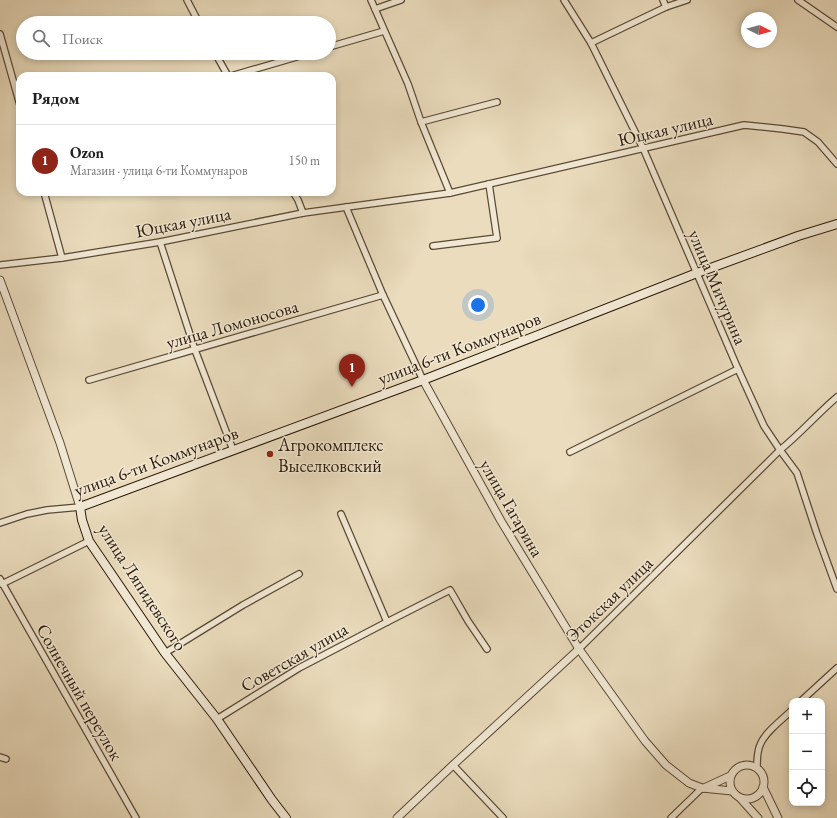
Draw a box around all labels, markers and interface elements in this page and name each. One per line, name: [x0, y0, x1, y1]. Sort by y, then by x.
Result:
north arrow: [741, 12, 777, 48]
search box: [16, 16, 336, 60]
icon: search: [30, 27, 52, 49]
text: Поиск: [62, 29, 103, 48]
text: Рядом: [32, 87, 80, 109]
street label: Юцкая улица: [615, 107, 716, 151]
text: Ozon: [70, 143, 104, 162]
text: 1: [42, 152, 48, 169]
text: 150 m: [289, 152, 320, 169]
text: Магазин · улица 6-ти Коммунаров: [70, 162, 248, 179]
street label: Юцкая улица: [133, 201, 234, 243]
street label: улица Мичурина: [683, 226, 753, 349]
street label: улица Ломоносова: [163, 294, 301, 354]
your location: [468, 295, 488, 315]
street label: улица 6-ти Коммунаров: [374, 306, 544, 390]
pin: 1: [339, 354, 365, 387]
street label: улица 6-ти Коммунаров: [71, 421, 241, 501]
place label: Агрокомплекс Выселковский: [277, 433, 384, 477]
marker: Агрокомплекс Выселковский: [265, 449, 275, 459]
street label: улица Гагарина: [475, 455, 550, 562]
street label: улица Ляпидевского: [93, 519, 193, 655]
street label: Этокская улица: [561, 551, 658, 646]
street label: Советская улица: [236, 617, 352, 697]
street label: Солнечный переулок: [32, 620, 129, 765]
map controls: [789, 698, 825, 806]
button: +: [789, 698, 825, 734]
button: −: [789, 734, 825, 770]
button: locate: [789, 770, 825, 806]

